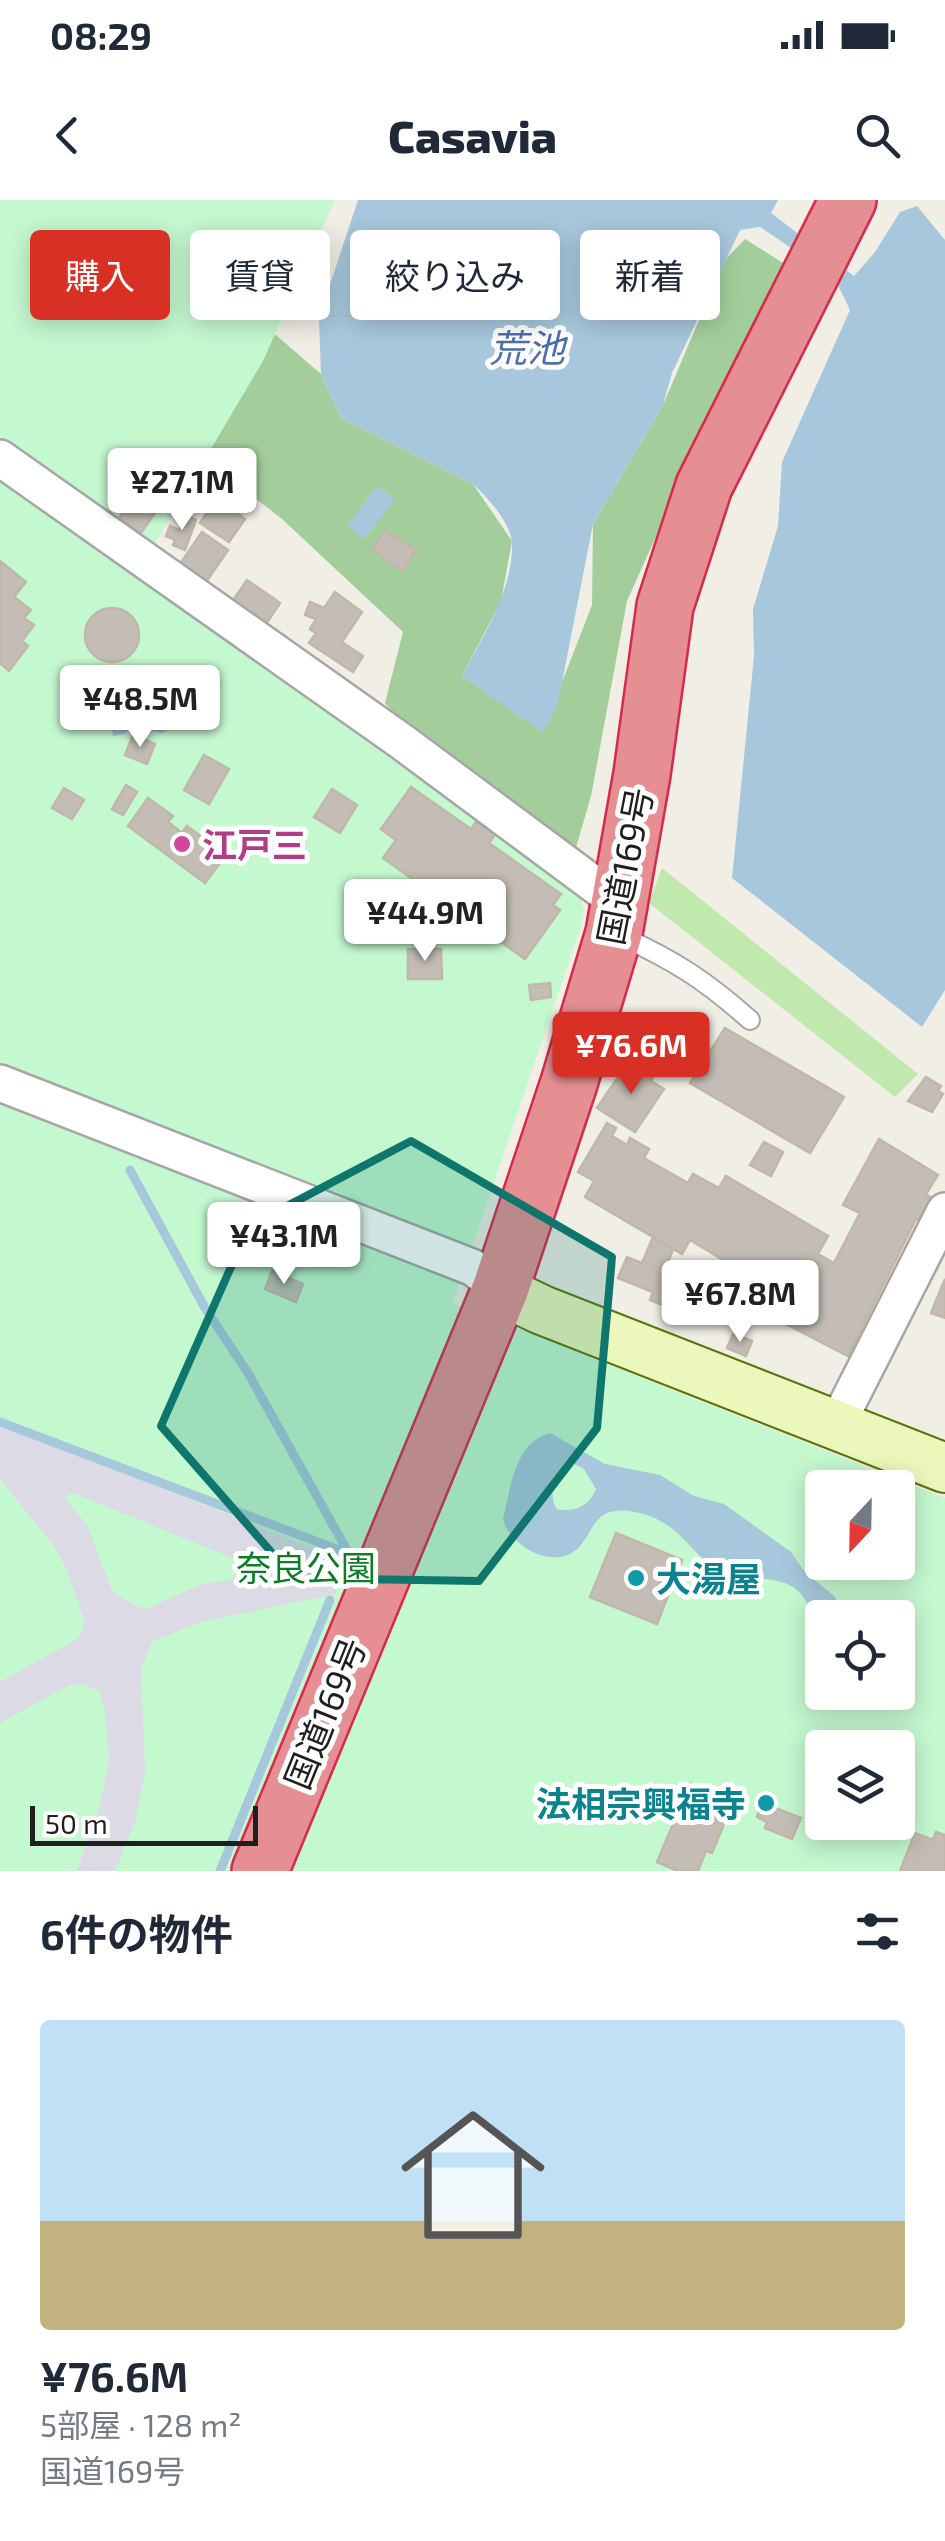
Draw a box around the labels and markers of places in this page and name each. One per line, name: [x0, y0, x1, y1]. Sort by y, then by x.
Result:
pin: ¥27.1M: [101, 448, 263, 533]
pin: ¥48.5M: [59, 665, 221, 750]
place label: 江戸三: [202, 823, 307, 865]
marker: 江戸三: [171, 833, 193, 855]
pin: ¥44.9M: [344, 879, 506, 964]
pin: ¥76.6M: [550, 1012, 712, 1097]
pin: ¥43.1M: [203, 1202, 365, 1287]
pin: ¥67.8M: [659, 1260, 821, 1345]
place label: 大湯屋: [656, 1557, 761, 1599]
marker: 大湯屋: [625, 1567, 647, 1589]
place label: 法相宗興福寺: [536, 1782, 746, 1824]
marker: 法相宗興福寺: [755, 1792, 777, 1814]

